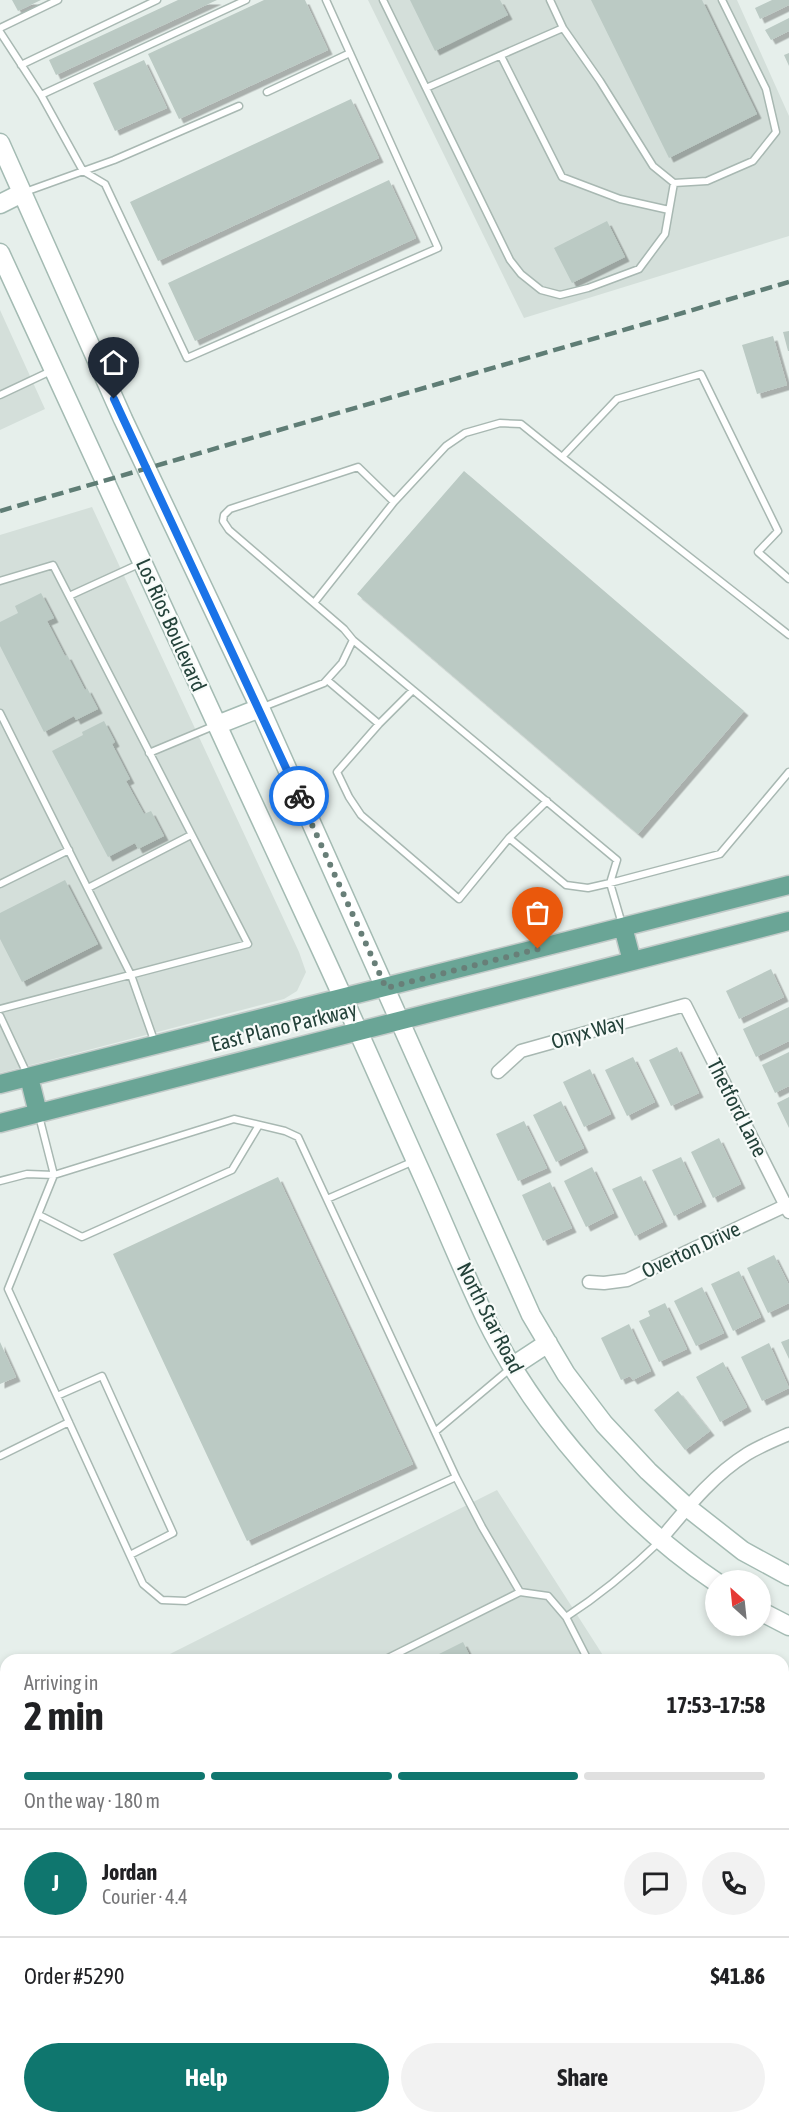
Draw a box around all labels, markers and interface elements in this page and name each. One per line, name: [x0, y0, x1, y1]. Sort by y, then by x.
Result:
pin: [88, 337, 139, 399]
icon: home: [97, 346, 130, 379]
street label: Los Rios Boulevard: [132, 554, 212, 695]
courier: [269, 766, 329, 826]
icon: bike: [283, 780, 316, 813]
pin: [512, 887, 563, 949]
icon: bag: [521, 896, 554, 929]
street label: East Plano Parkway: [208, 996, 359, 1056]
street label: Onyx Way: [548, 1009, 628, 1053]
street label: Thetford Lane: [703, 1054, 773, 1161]
street label: Overton Drive: [638, 1216, 744, 1282]
street label: North Star Road: [453, 1258, 529, 1377]
north arrow: [705, 1570, 771, 1636]
map controls: [705, 1570, 771, 1636]
text: Arriving in: [24, 1671, 98, 1694]
text: 17:53–17:58: [667, 1692, 765, 1718]
text: 2 min: [24, 1694, 104, 1738]
text: On the way · 180 m: [24, 1789, 160, 1812]
button: chat: [624, 1852, 687, 1915]
button: phone: [702, 1852, 765, 1915]
text: Jordan: [102, 1859, 157, 1885]
text: J: [52, 1870, 59, 1896]
text: Courier · 4.4: [102, 1885, 188, 1908]
text: Order #5290: [24, 1963, 124, 1989]
text: $41.86: [710, 1963, 765, 1989]
button: Help: [24, 2043, 389, 2112]
button: Share: [401, 2043, 765, 2112]

